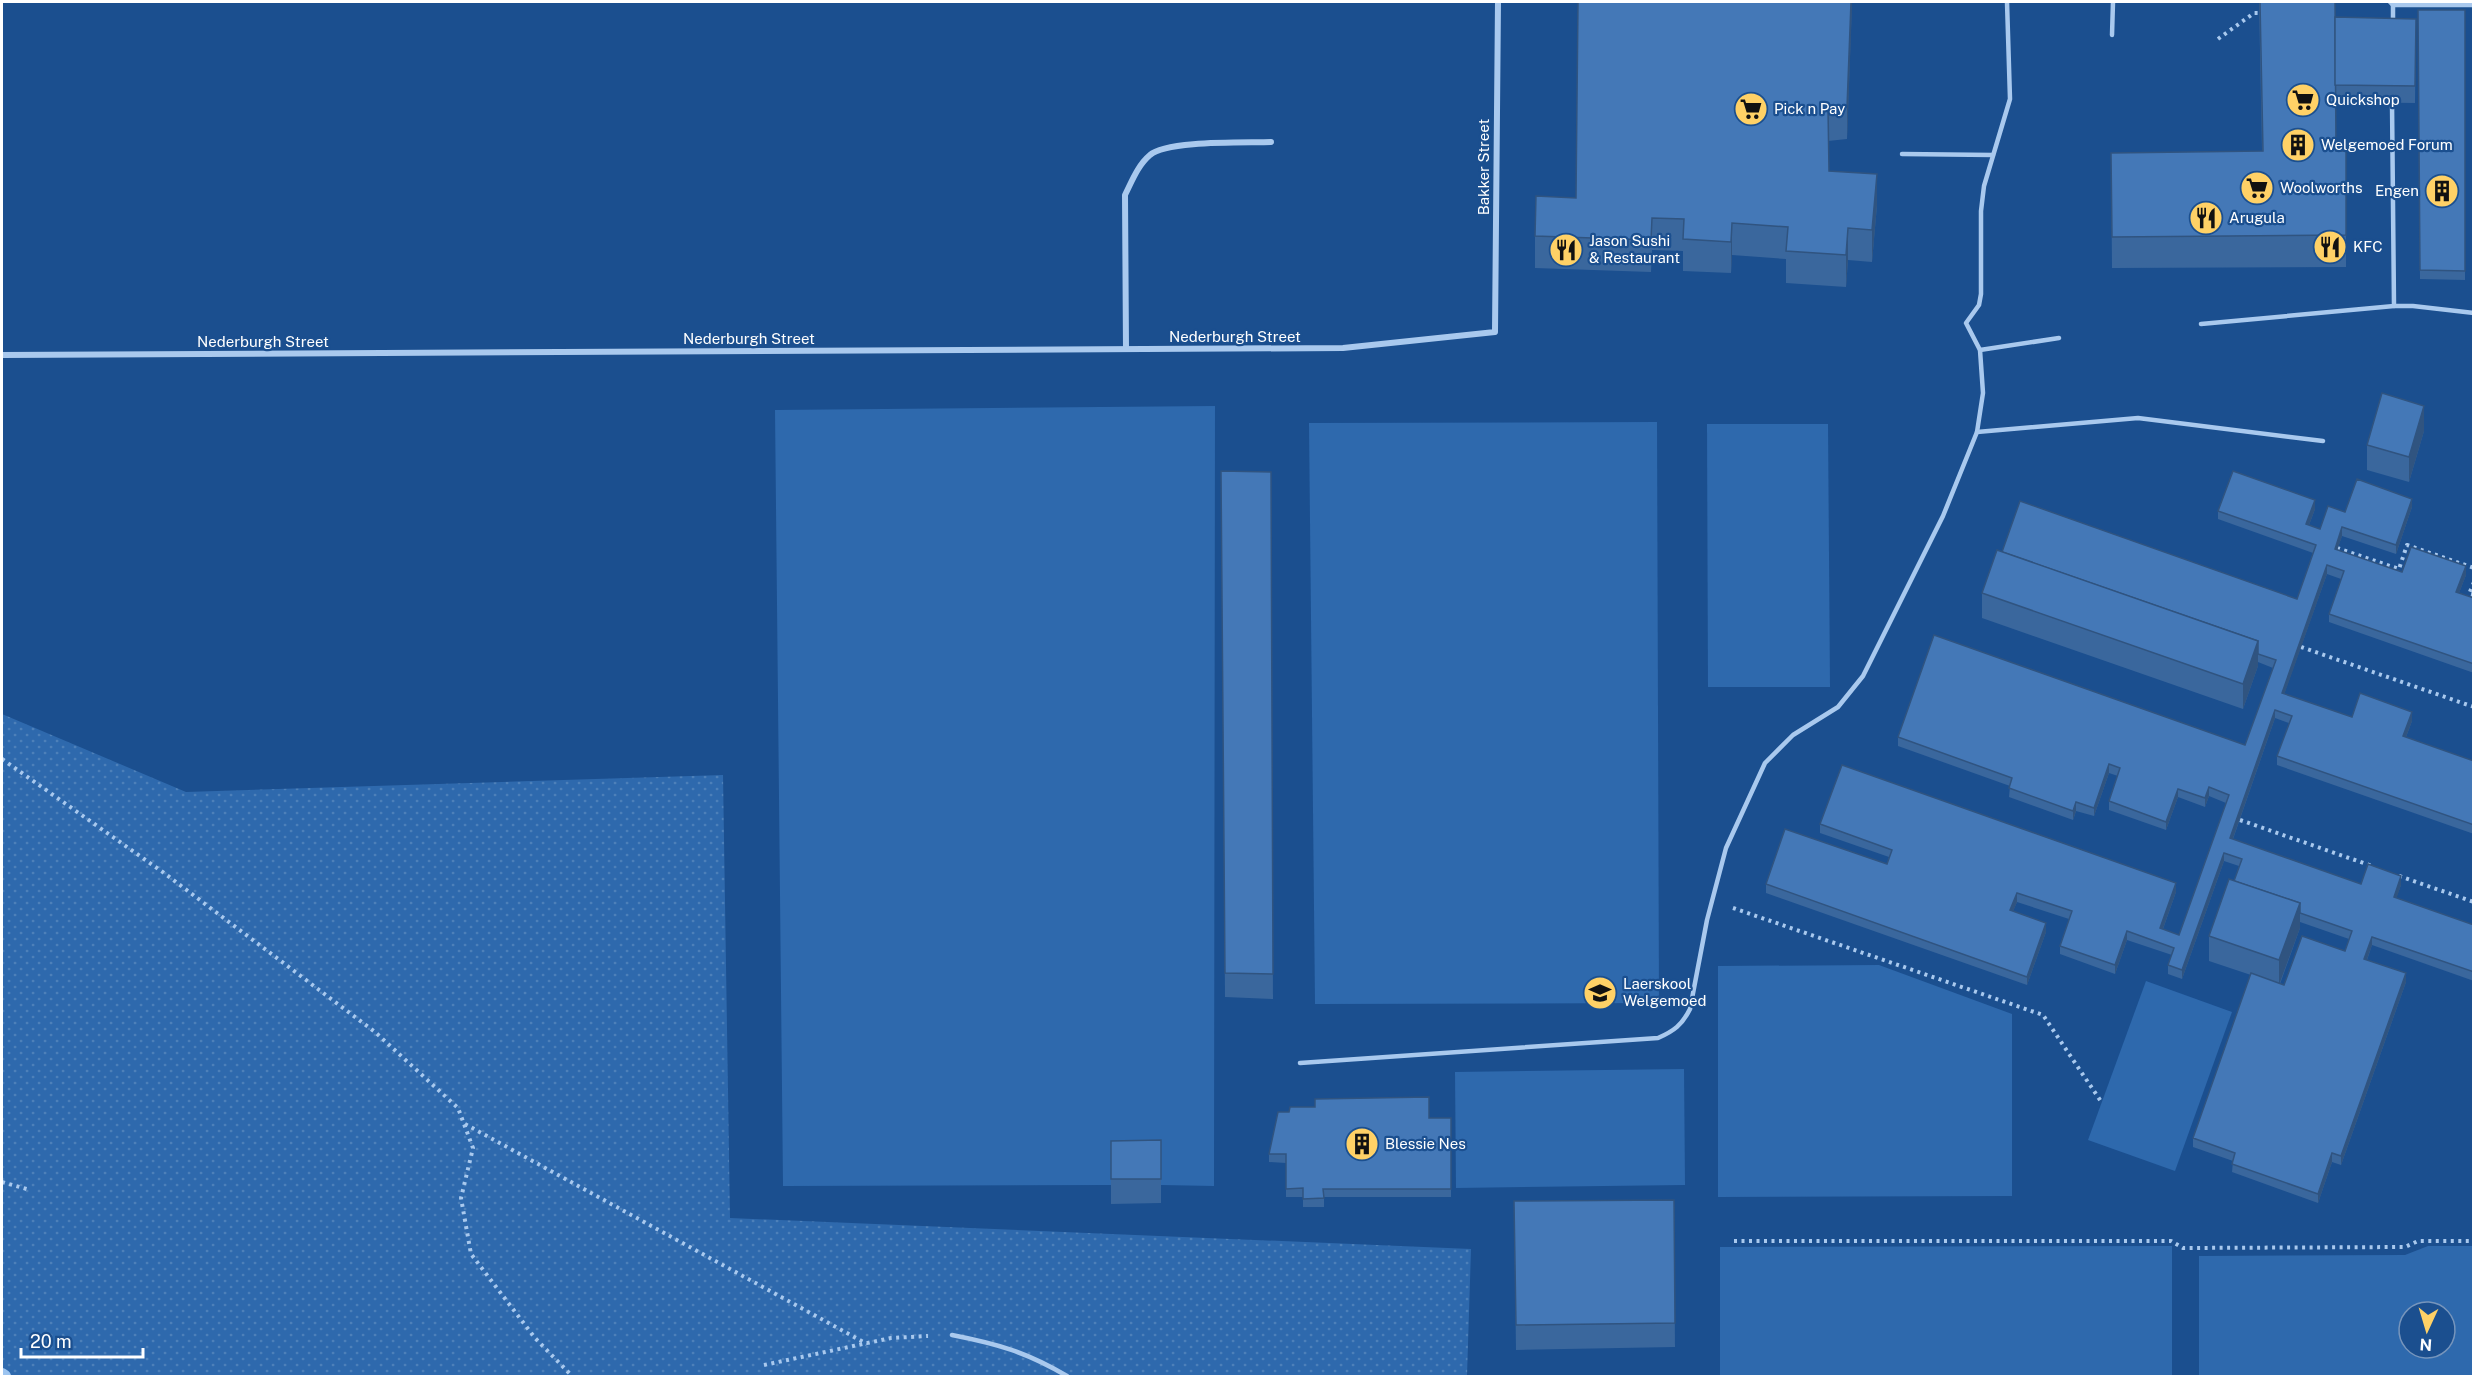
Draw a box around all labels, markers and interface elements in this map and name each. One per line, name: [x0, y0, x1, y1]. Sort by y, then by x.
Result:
supermarket icon: Quickshop: [2285, 82, 2321, 118]
supermarket icon: Pick n Pay: [1733, 91, 1769, 127]
place label: Quickshop: [2326, 91, 2400, 108]
place label: Pick n Pay: [1774, 100, 1845, 117]
street label: Bakker Street: [1475, 119, 1492, 215]
building icon: Welgemoed Forum: [2280, 127, 2316, 163]
place label: Welgemoed Forum: [2321, 136, 2453, 153]
supermarket icon: Woolworths: [2239, 170, 2275, 206]
building icon: Engen: [2424, 173, 2460, 209]
place label: Woolworths: [2280, 179, 2363, 196]
place label: Engen: [2375, 182, 2419, 199]
restaurant icon: Arugula: [2188, 200, 2224, 236]
place label: Arugula: [2229, 209, 2285, 226]
restaurant icon: KFC: [2312, 229, 2348, 265]
restaurant icon: Jason Sushi & Restaurant: [1548, 232, 1584, 268]
place label: Jason Sushi & Restaurant: [1589, 232, 1680, 266]
place label: KFC: [2353, 238, 2382, 255]
street label: Nederburgh Street: [1169, 328, 1301, 345]
street label: Nederburgh Street: [683, 330, 815, 347]
street label: Nederburgh Street: [197, 333, 329, 350]
school or university icon: Laerskool Welgemoed: [1582, 975, 1618, 1011]
place label: Laerskool Welgemoed: [1623, 975, 1706, 1009]
building icon: Blessie Nes: [1344, 1126, 1380, 1162]
place label: Blessie Nes: [1385, 1135, 1466, 1152]
north arrow: [2397, 1300, 2457, 1360]
scale bar: [21, 1321, 142, 1359]
text: 20 m: [30, 1331, 72, 1352]
text: N: [2419, 1335, 2433, 1354]

